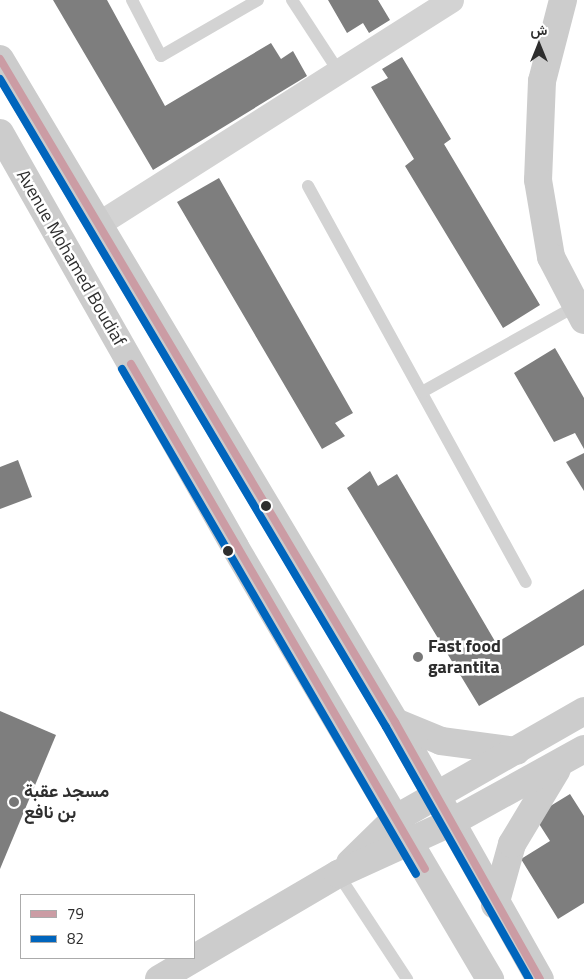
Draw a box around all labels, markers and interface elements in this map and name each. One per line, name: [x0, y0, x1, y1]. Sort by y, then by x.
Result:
text: ش: [531, 19, 547, 40]
north arrow: [514, 20, 564, 70]
street label: Avenue Mohamed Boudiaf: [12, 166, 130, 350]
unlabelled marker: [261, 501, 271, 511]
unlabelled marker: [223, 546, 233, 556]
place label: Fast food garantita: [428, 636, 501, 679]
marker: Fast food garantita: [412, 651, 424, 663]
place label: مسجد عقبة بن نافع: [24, 781, 109, 824]
marker: مسجد عقبة بن نافع: [8, 796, 20, 808]
legend: [20, 894, 195, 959]
text: 79: [67, 902, 84, 925]
text: 82: [67, 927, 84, 950]

